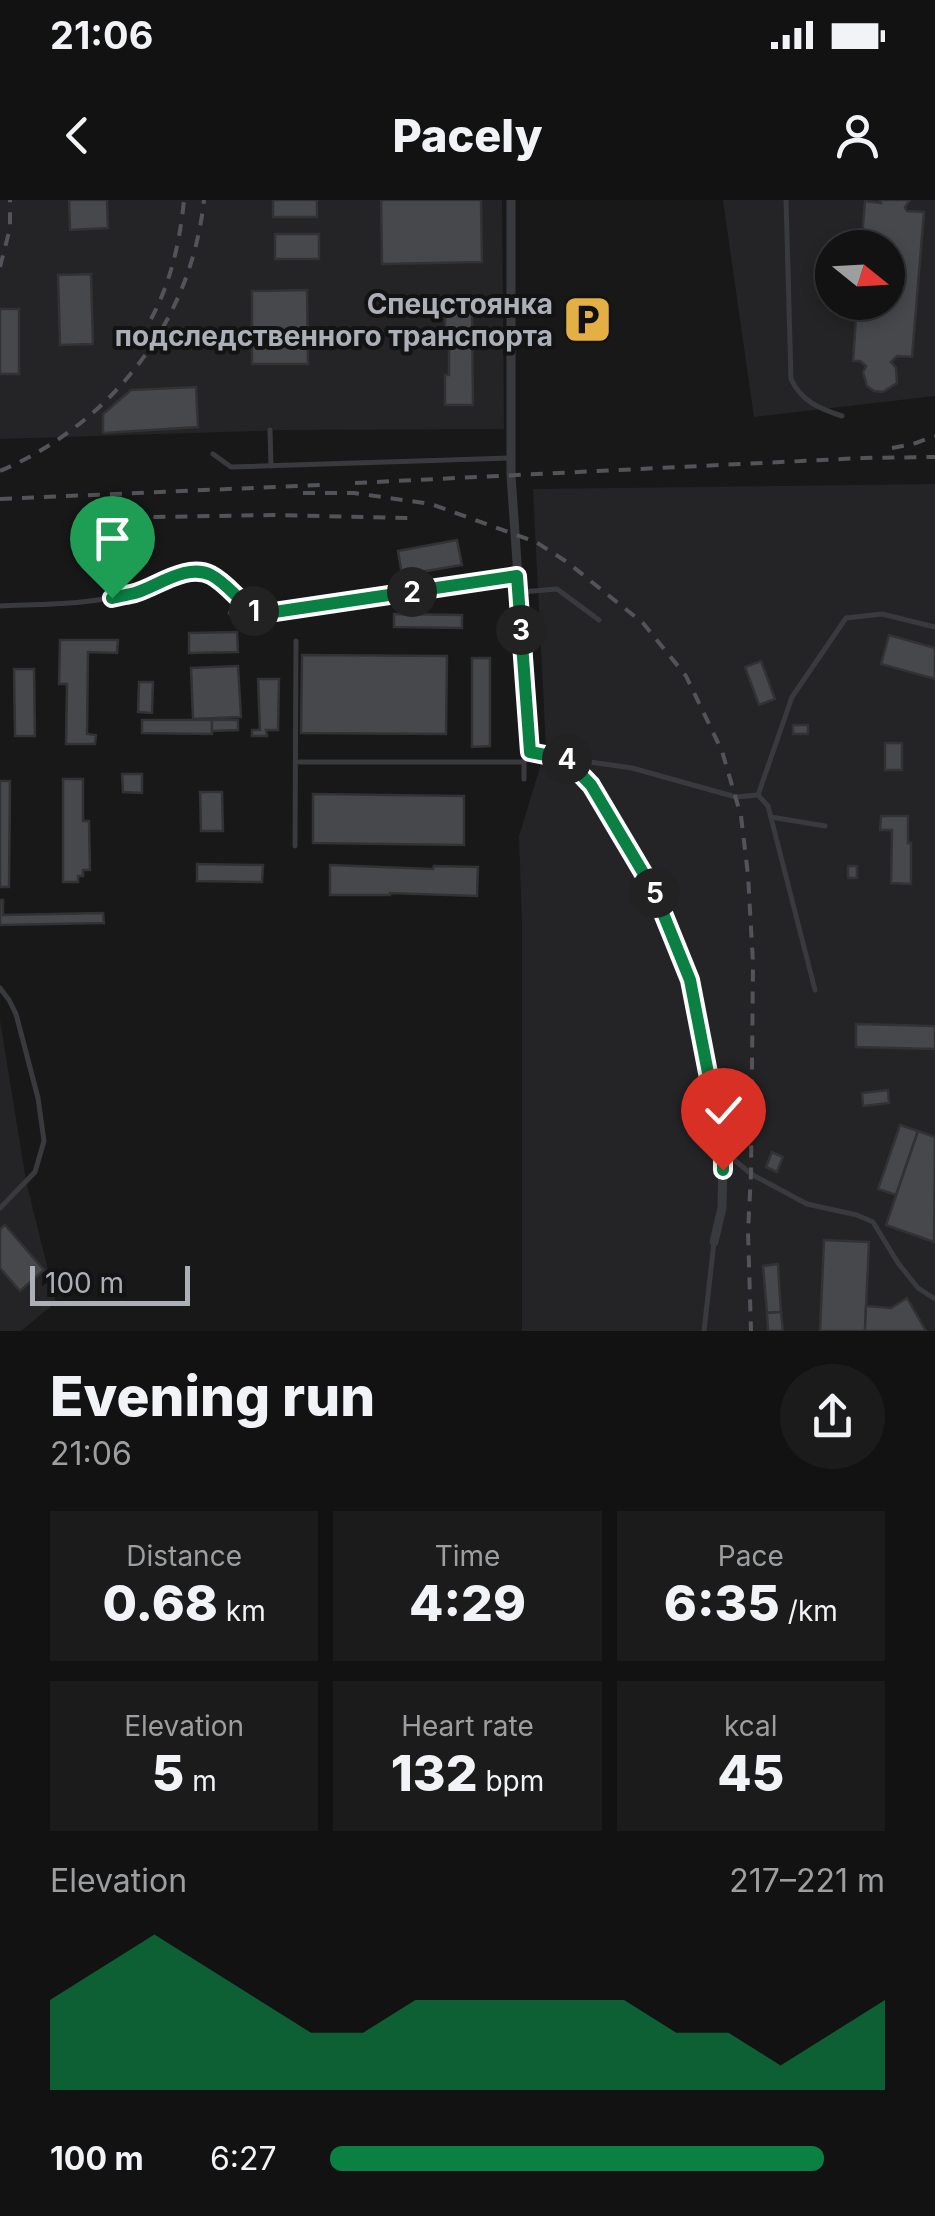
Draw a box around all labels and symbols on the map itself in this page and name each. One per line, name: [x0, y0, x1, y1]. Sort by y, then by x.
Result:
north arrow: [815, 230, 905, 320]
place label: Спецстоянка подследственного транспорта: [115, 287, 553, 353]
parking icon: Спецстоянка подследственного транспорта: [562, 294, 614, 346]
pin: [70, 496, 155, 599]
pin: 2: [387, 567, 437, 617]
pin: 1: [229, 586, 279, 636]
pin: 3: [496, 605, 546, 655]
pin: 4: [542, 734, 592, 784]
pin: 5: [630, 868, 680, 918]
pin: [681, 1068, 766, 1171]
scale bar: [30, 1261, 190, 1306]

